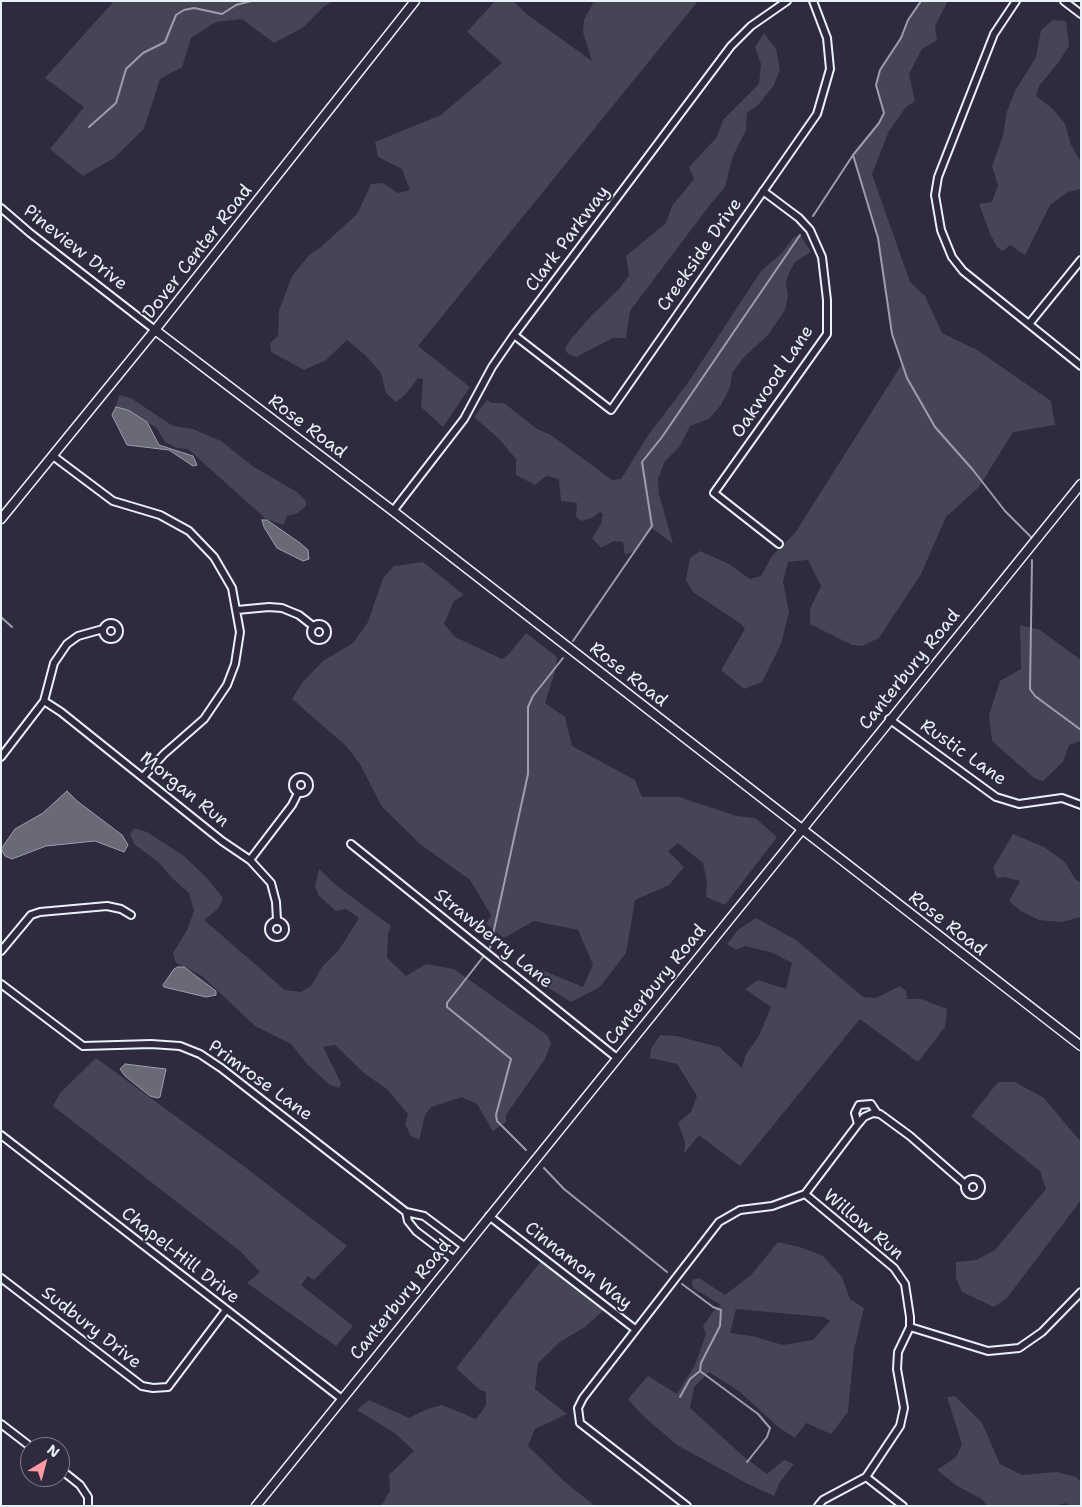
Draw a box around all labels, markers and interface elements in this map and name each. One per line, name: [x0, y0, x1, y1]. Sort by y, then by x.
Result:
street label: Dover Center Road: [139, 180, 257, 324]
street label: Clark Parkway: [521, 182, 615, 296]
street label: Creekside Drive: [653, 194, 747, 316]
street label: Pineview Drive: [19, 201, 131, 295]
street label: Oakwood Lane: [727, 322, 819, 442]
street label: Rose Road: [263, 390, 351, 464]
street label: Canterbury Road: [855, 605, 965, 735]
street label: Rose Road: [585, 638, 671, 712]
street label: Rustic Lane: [916, 715, 1010, 791]
street label: Morgan Run: [135, 748, 233, 832]
street label: Strawberry Lane: [429, 885, 557, 993]
street label: Rose Road: [904, 887, 990, 961]
street label: Canterbury Road: [601, 920, 711, 1050]
street label: Primrose Lane: [204, 1036, 316, 1126]
street label: Willow Run: [818, 1185, 908, 1265]
street label: Chapel-Hill Drive: [116, 1203, 244, 1309]
street label: Cinnamon Way: [520, 1217, 636, 1315]
street label: Canterbury Road: [346, 1235, 456, 1365]
street label: Sudbury Drive: [37, 1282, 145, 1374]
north arrow: [20, 1437, 70, 1487]
text: N: [44, 1440, 63, 1461]

